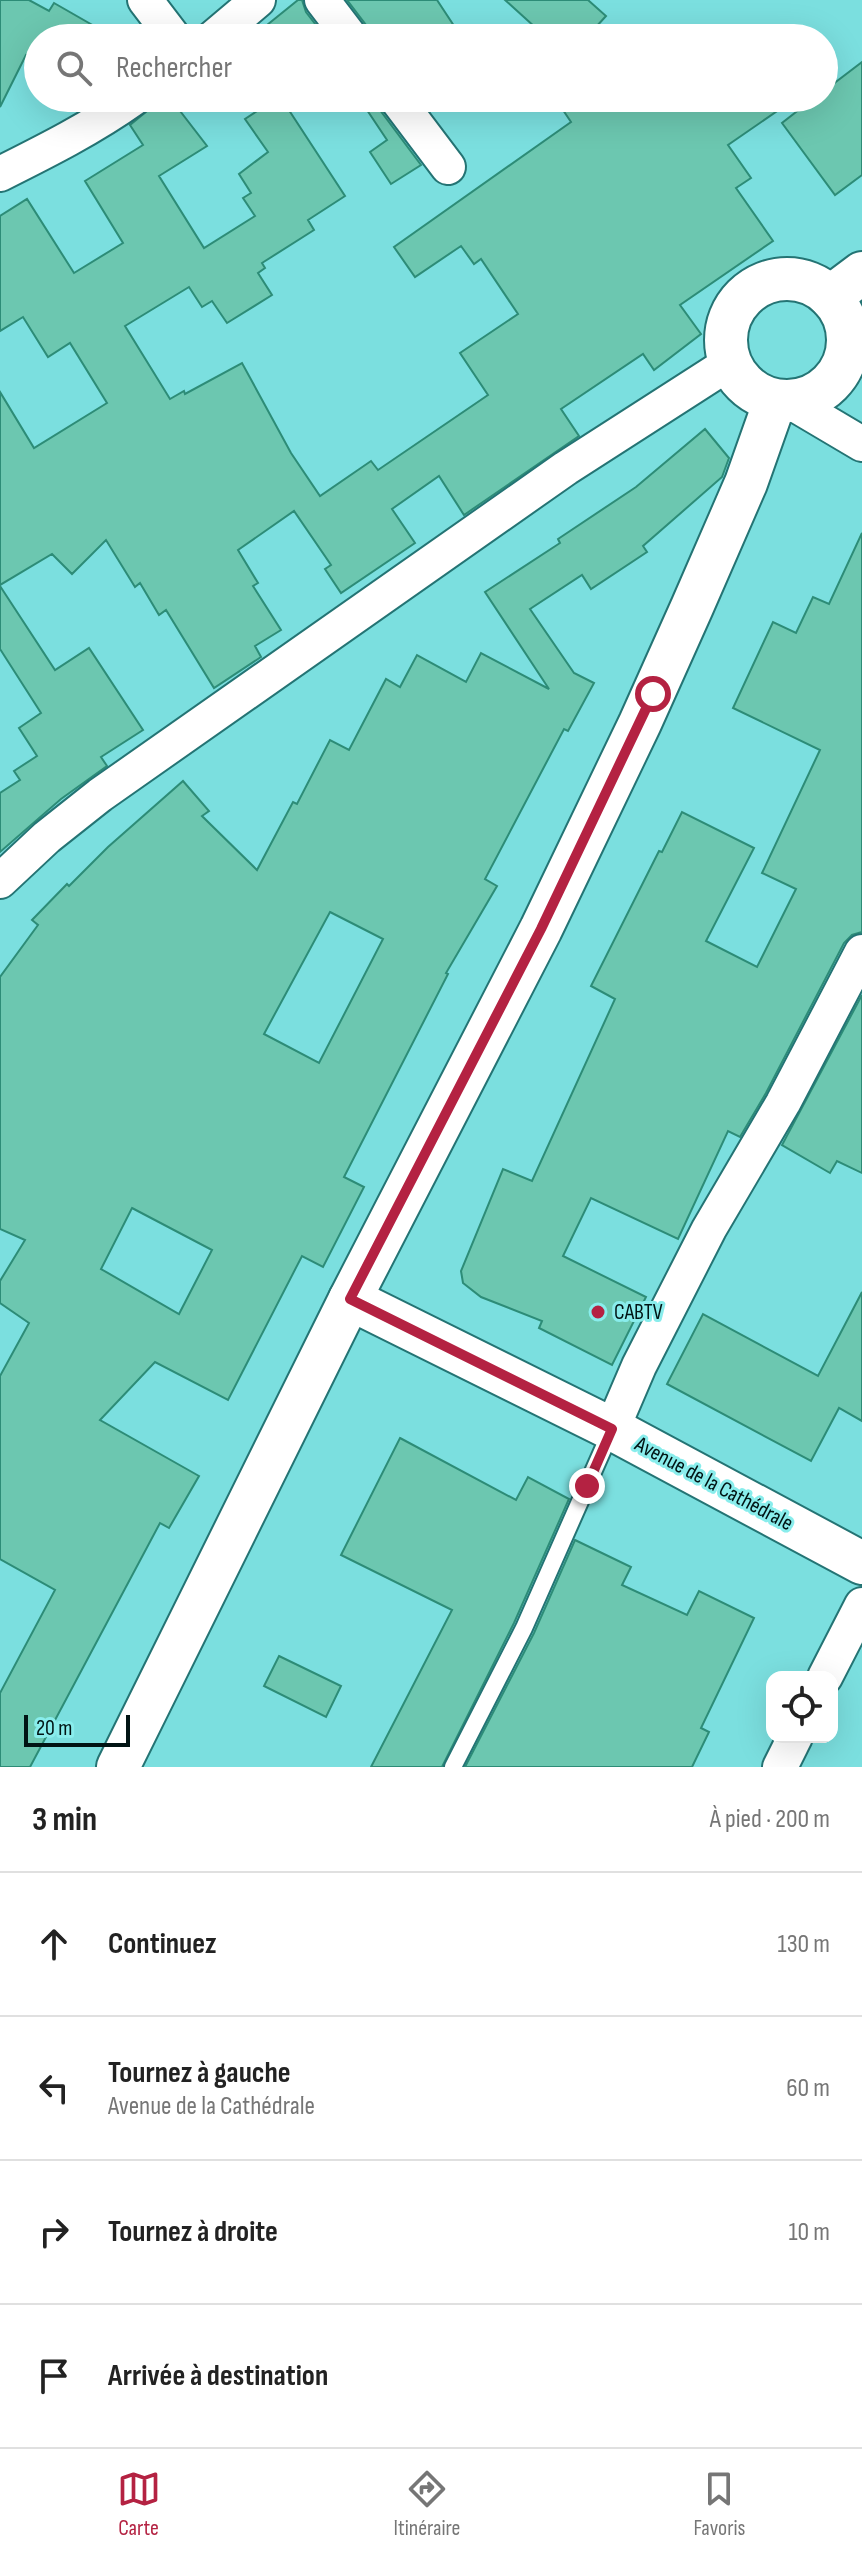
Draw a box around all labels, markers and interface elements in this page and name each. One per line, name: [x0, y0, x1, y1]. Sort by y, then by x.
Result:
search box: [24, 24, 838, 112]
icon: search: [52, 46, 96, 90]
text: Rechercher: [116, 50, 232, 86]
route start: [635, 676, 671, 712]
place label: CABTV: [614, 1299, 663, 1326]
marker: CABTV: [589, 1303, 607, 1321]
street label: Avenue de la Cathédrale: [629, 1430, 798, 1537]
route end: [569, 1468, 605, 1504]
map controls: [766, 1671, 838, 1743]
button: locate: [766, 1671, 838, 1743]
scale bar: [24, 1711, 130, 1747]
text: 20 m: [36, 1715, 73, 1742]
text: 3 min: [32, 1799, 97, 1840]
text: À pied · 200 m: [710, 1804, 830, 1835]
icon: ahead: [32, 1922, 76, 1966]
text: Continuez: [108, 1926, 217, 1962]
text: 130 m: [778, 1929, 830, 1960]
text: Tournez à gauche: [108, 2055, 291, 2091]
icon: left: [32, 2066, 76, 2110]
text: 60 m: [786, 2073, 830, 2104]
text: Avenue de la Cathédrale: [108, 2091, 315, 2122]
icon: right: [32, 2210, 76, 2254]
text: Tournez à droite: [108, 2214, 278, 2250]
text: 10 m: [788, 2217, 830, 2248]
icon: arrive: [32, 2354, 76, 2398]
text: Arrivée à destination: [108, 2358, 328, 2394]
tab: Carte: [117, 2467, 161, 2542]
tab: Itinéraire: [394, 2467, 460, 2542]
tab: Favoris: [693, 2467, 745, 2542]

